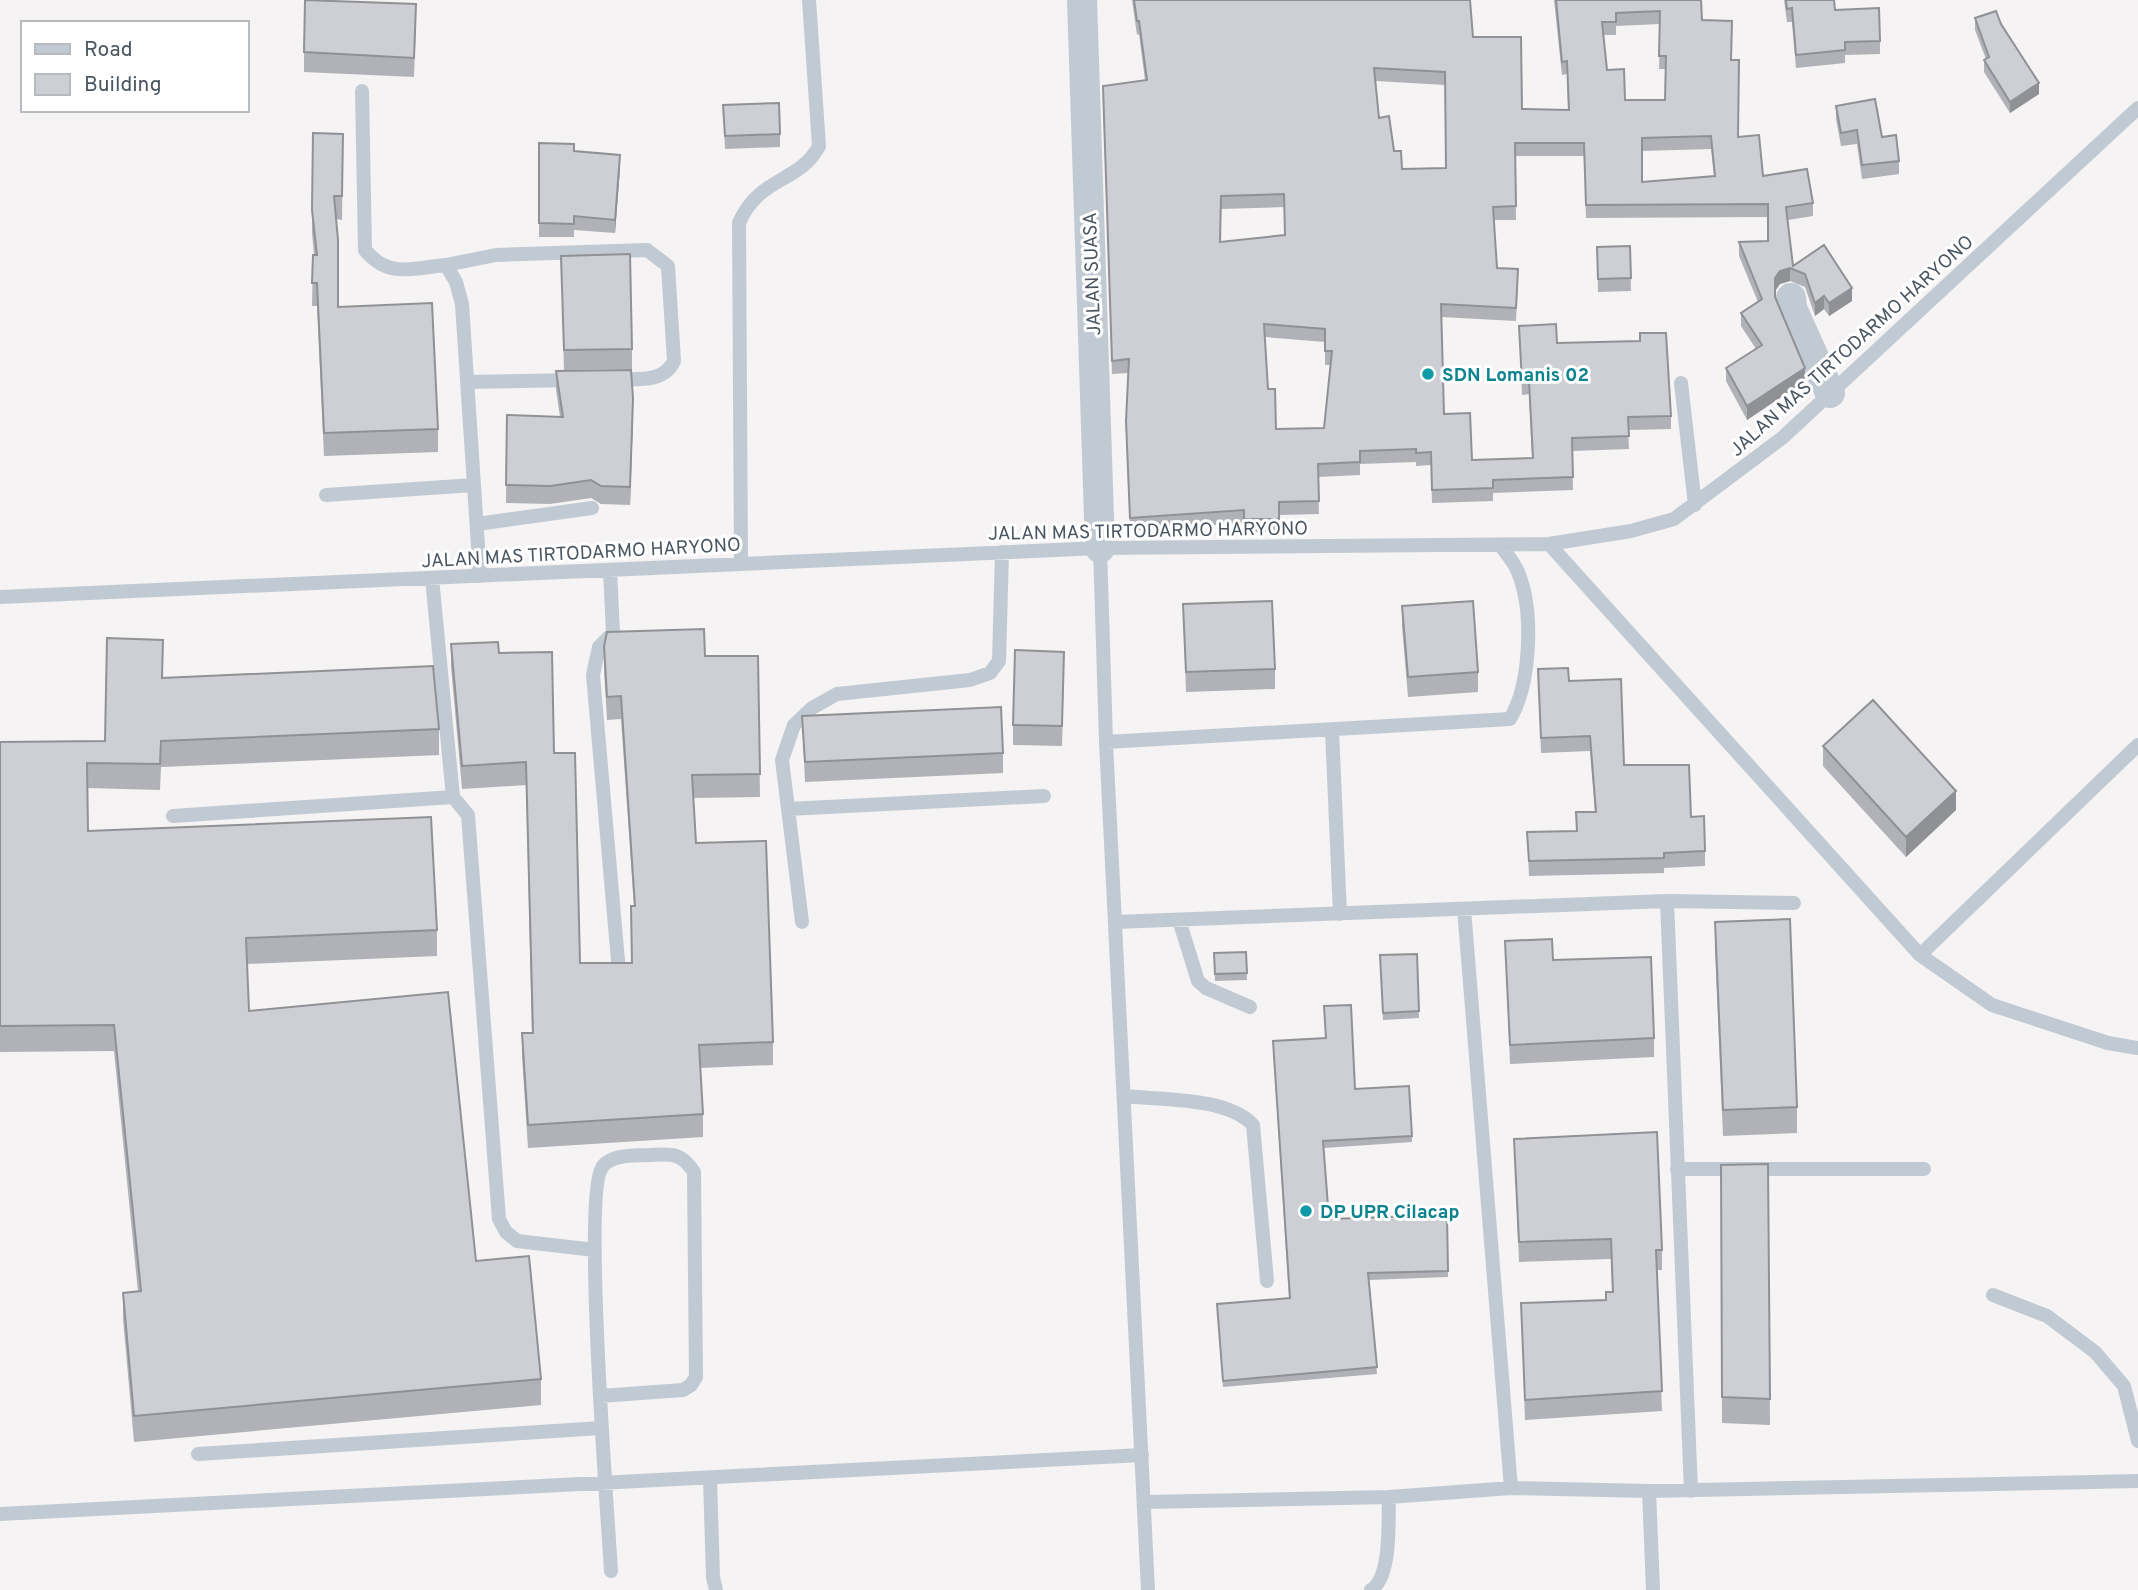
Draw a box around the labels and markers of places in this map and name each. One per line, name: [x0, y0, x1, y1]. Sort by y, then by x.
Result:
place label: SDN Lomanis 02: [1442, 364, 1589, 388]
marker: SDN Lomanis 02: [1420, 366, 1436, 382]
place label: DP UPR Cilacap: [1320, 1201, 1459, 1225]
marker: DP UPR Cilacap: [1298, 1203, 1314, 1219]

